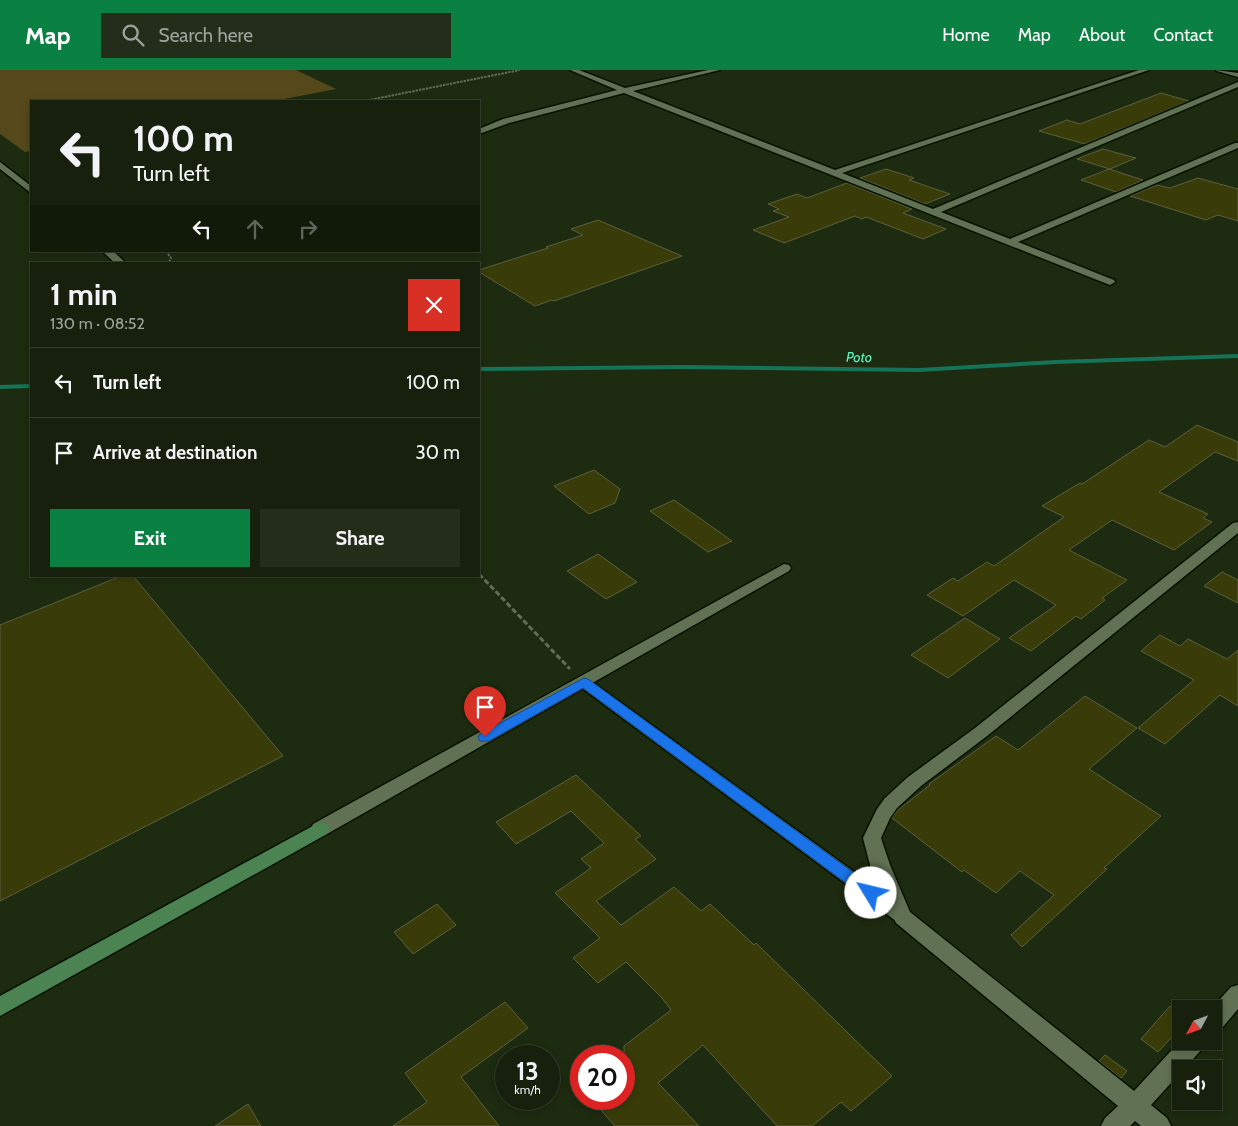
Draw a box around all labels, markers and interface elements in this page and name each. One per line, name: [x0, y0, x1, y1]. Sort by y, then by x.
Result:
search box: [101, 13, 451, 58]
text: Map: [25, 21, 71, 50]
icon: search: [119, 21, 147, 49]
text: Search here: [159, 24, 253, 47]
text: Home: [942, 24, 990, 46]
text: Map: [1018, 24, 1051, 46]
text: About: [1079, 24, 1125, 46]
text: Contact: [1153, 24, 1213, 46]
text: 100 m: [133, 117, 234, 160]
icon: left: [50, 120, 115, 185]
text: Turn left: [133, 160, 210, 187]
icon: left: [188, 215, 216, 243]
icon: ahead: [241, 215, 269, 243]
icon: right: [294, 215, 322, 243]
text: 1 min: [50, 276, 118, 313]
button: close: [408, 279, 460, 331]
text: 130 m · 08:52: [50, 314, 145, 333]
water label: Poto: [846, 348, 872, 366]
icon: left: [50, 369, 78, 397]
text: Turn left: [93, 371, 161, 394]
text: 100 m: [406, 371, 460, 394]
icon: arrive: [50, 439, 78, 467]
text: Arrive at destination: [93, 441, 257, 464]
text: 30 m: [416, 441, 460, 464]
button: Exit: [50, 509, 250, 567]
button: Share: [260, 509, 460, 567]
pin: [464, 686, 506, 737]
icon: arrive: [471, 693, 499, 721]
position arrow: [844, 866, 896, 918]
north arrow: [1172, 1000, 1222, 1050]
map controls: [1172, 1000, 1222, 1110]
speed limit sign: 20: [570, 1045, 635, 1110]
text: 13: [516, 1056, 539, 1086]
button: sound: [1172, 1060, 1222, 1110]
text: km/h: [514, 1082, 541, 1097]

